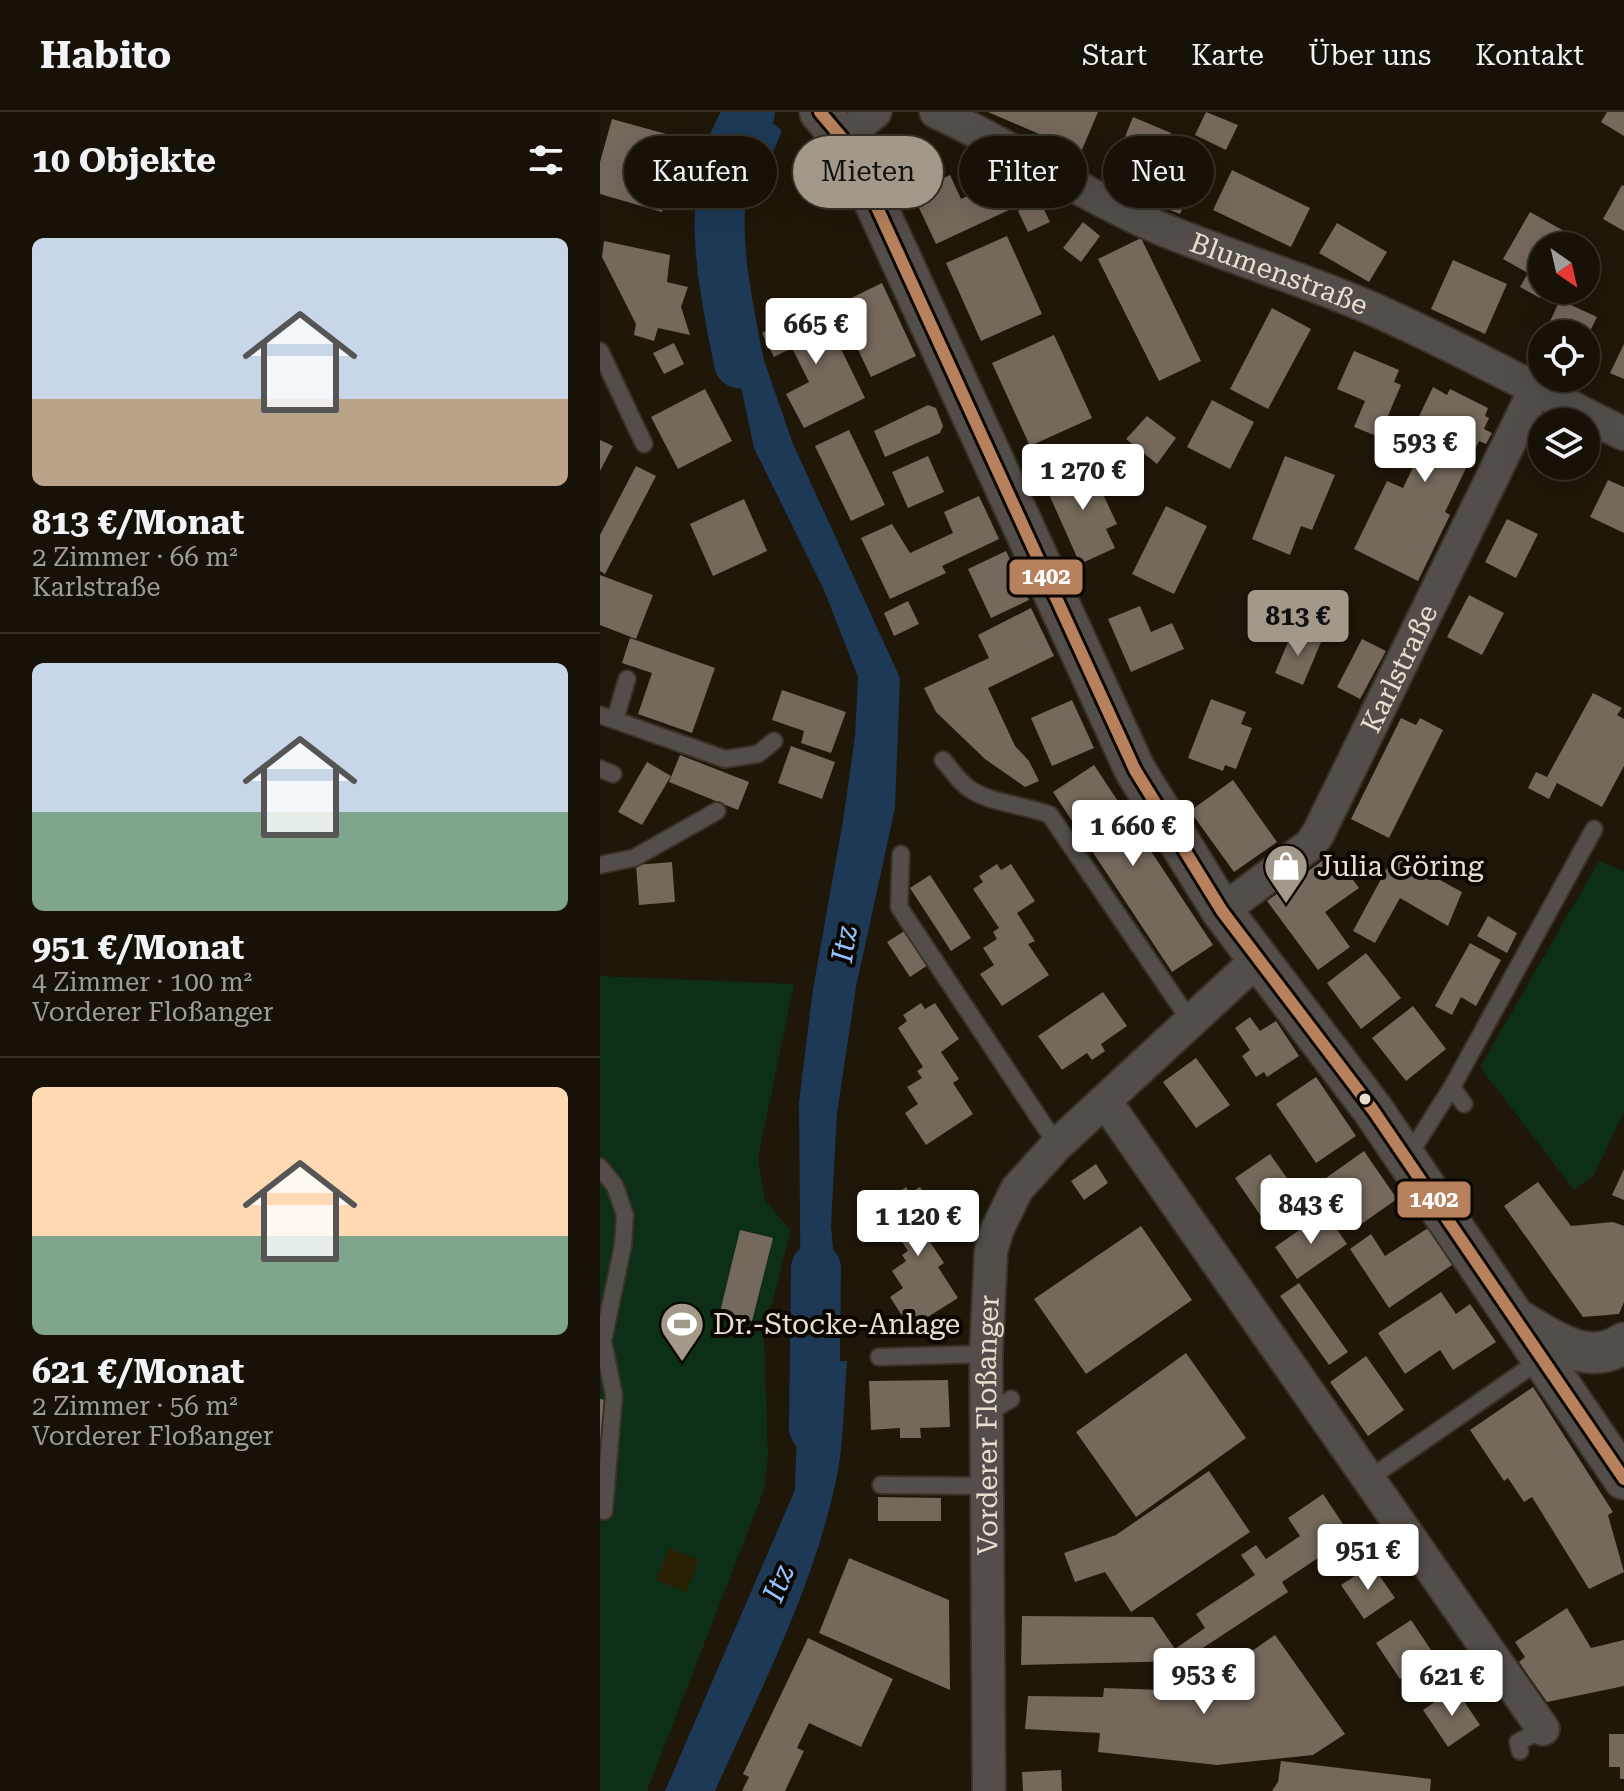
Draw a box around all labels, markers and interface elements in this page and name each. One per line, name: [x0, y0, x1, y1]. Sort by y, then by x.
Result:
text: Habito: [40, 33, 171, 77]
text: Start: [1082, 39, 1147, 72]
text: Karte: [1191, 39, 1264, 72]
text: Über uns: [1308, 39, 1431, 72]
text: Kontakt: [1475, 39, 1584, 72]
chip: Kaufen: [624, 136, 777, 208]
chip: Mieten: [793, 136, 943, 208]
chip: Filter: [959, 136, 1087, 208]
chip: Neu: [1103, 136, 1214, 208]
icon: filters: [524, 138, 568, 182]
text: 10 Objekte: [32, 140, 216, 180]
street label: Blumenstraße: [1186, 225, 1373, 322]
north arrow: [1528, 232, 1600, 304]
map controls: [1528, 232, 1600, 480]
icon: home: [228, 290, 372, 434]
pin: 665 €: [760, 298, 872, 366]
text: 665 €: [784, 309, 848, 339]
button: locate: [1528, 320, 1600, 392]
button: layers: [1528, 408, 1600, 480]
pin: 593 €: [1369, 416, 1481, 484]
text: 593 €: [1393, 427, 1457, 457]
pin: 1 270 €: [1009, 444, 1157, 512]
text: 1 270 €: [1040, 455, 1126, 485]
text: 813 €/Monat: [32, 502, 244, 542]
text: 2 Zimmer · 66 m²: [32, 542, 238, 572]
line badge: 1402: [1008, 558, 1084, 596]
text: 1402: [1021, 564, 1071, 589]
text: Karlstraße: [32, 572, 160, 602]
pin: 813 €: [1242, 590, 1354, 658]
street label: Karlstraße: [1354, 599, 1444, 738]
text: 813 €: [1266, 601, 1330, 631]
icon: home: [228, 715, 372, 859]
pin: 1 660 €: [1059, 800, 1207, 868]
text: 1 660 €: [1090, 811, 1176, 841]
shop icon: Julia Göring: [1262, 842, 1310, 905]
place label: Julia Göring: [1317, 850, 1484, 883]
water label: Itz: [824, 923, 864, 966]
text: 951 €/Monat: [32, 927, 244, 967]
text: 4 Zimmer · 100 m²: [32, 967, 252, 997]
text: Vorderer Floßanger: [32, 997, 273, 1027]
unlabelled marker: [1357, 1091, 1373, 1107]
icon: home: [228, 1139, 372, 1283]
pin: 843 €: [1255, 1178, 1367, 1246]
line badge: 1402: [1396, 1180, 1472, 1219]
text: 1402: [1409, 1187, 1459, 1212]
text: 843 €: [1279, 1189, 1343, 1219]
pin: 1 120 €: [844, 1190, 992, 1258]
text: 1 120 €: [875, 1201, 961, 1231]
street label: Vorderer Floßanger: [969, 1294, 1005, 1555]
sports icon: Dr.-Stocke-Anlage: [658, 1300, 706, 1363]
place label: Dr.-Stocke-Anlage: [713, 1308, 960, 1341]
text: 621 €/Monat: [32, 1351, 244, 1391]
text: 2 Zimmer · 56 m²: [32, 1391, 238, 1421]
text: Vorderer Floßanger: [32, 1421, 273, 1451]
pin: 951 €: [1312, 1524, 1424, 1592]
text: 951 €: [1336, 1535, 1400, 1565]
water label: Itz: [755, 1559, 801, 1607]
pin: 953 €: [1148, 1648, 1260, 1716]
pin: 621 €: [1396, 1650, 1508, 1718]
text: 953 €: [1172, 1659, 1236, 1689]
text: 621 €: [1420, 1661, 1484, 1691]

